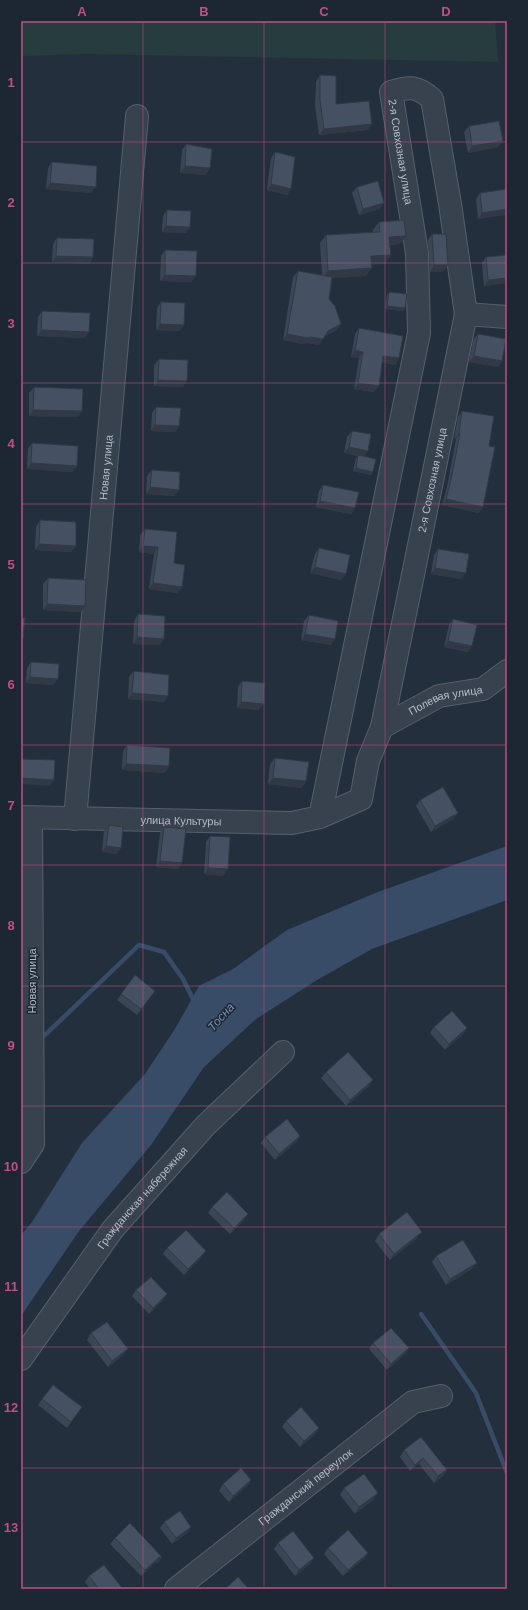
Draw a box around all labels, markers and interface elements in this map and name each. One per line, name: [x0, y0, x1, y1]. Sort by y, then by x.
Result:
text: A: [77, 4, 87, 19]
text: B: [199, 4, 209, 19]
text: C: [319, 4, 329, 19]
text: D: [441, 4, 451, 19]
text: 1: [7, 75, 15, 90]
street label: 2-я Совхозная улица: [386, 98, 415, 206]
text: 2: [7, 195, 15, 210]
text: 3: [7, 316, 15, 331]
street label: 2-я Совхозная улица: [416, 426, 449, 533]
street label: Новая улица: [97, 433, 115, 500]
text: 4: [7, 436, 15, 451]
text: 5: [7, 557, 15, 572]
text: 6: [7, 677, 15, 692]
street label: Полевая улица: [407, 683, 484, 717]
text: 7: [7, 798, 15, 813]
street label: улица Культуры: [140, 814, 222, 827]
text: 8: [7, 918, 15, 933]
street label: Новая улица: [26, 948, 38, 1014]
water label: Тосна: [205, 1000, 237, 1034]
text: 9: [7, 1038, 15, 1053]
street label: Гражданская набережная: [95, 1144, 190, 1251]
text: 10: [4, 1159, 18, 1174]
text: 11: [4, 1279, 18, 1294]
text: 12: [4, 1400, 18, 1415]
street label: Гражданский переулок: [256, 1446, 355, 1528]
text: 13: [4, 1520, 18, 1535]

